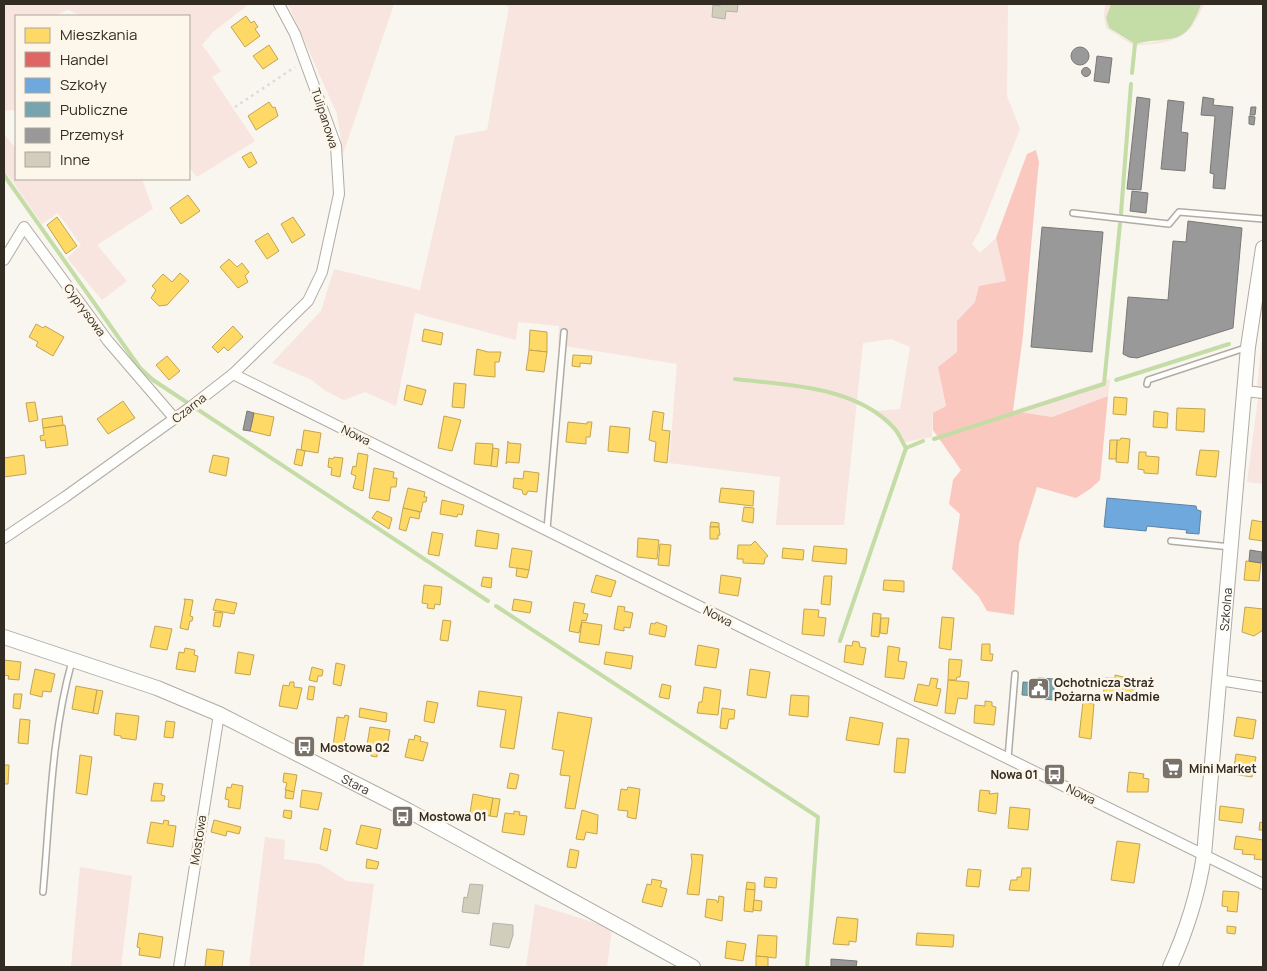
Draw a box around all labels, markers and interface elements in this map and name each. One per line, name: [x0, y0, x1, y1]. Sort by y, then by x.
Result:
legend: [15, 15, 190, 180]
text: Mieszkania: [60, 24, 137, 45]
text: Handel: [60, 49, 109, 70]
text: Szkoły: [60, 74, 107, 95]
street label: Tulipanowa: [307, 86, 343, 150]
text: Publiczne: [60, 99, 128, 120]
text: Przemysł: [60, 124, 125, 145]
text: Inne: [60, 149, 90, 170]
street label: Cyprysowa: [60, 280, 110, 340]
street label: Czarna: [168, 389, 210, 427]
street label: Nowa: [339, 421, 373, 449]
street label: Szkolna: [1215, 587, 1236, 632]
street label: Nowa: [701, 601, 735, 631]
place label: Ochotnicza Straż Pożarna w Nadmie: [1054, 674, 1160, 705]
public building icon: Ochotnicza Straż Pożarna w Nadmie: [1026, 677, 1050, 701]
bus stop icon: Mostowa 02: [292, 735, 316, 759]
place label: Mostowa 02: [320, 739, 390, 756]
supermarket icon: Mini Market: [1161, 756, 1185, 780]
place label: Mini Market: [1189, 760, 1257, 777]
bus stop icon: Nowa 01: [1042, 762, 1066, 786]
place label: Nowa 01: [990, 766, 1038, 783]
street label: Stara: [339, 769, 373, 798]
street label: Nowa: [1064, 780, 1098, 808]
bus stop icon: Mostowa 01: [391, 804, 415, 828]
place label: Mostowa 01: [419, 808, 487, 825]
street label: Mostowa: [186, 814, 210, 866]

